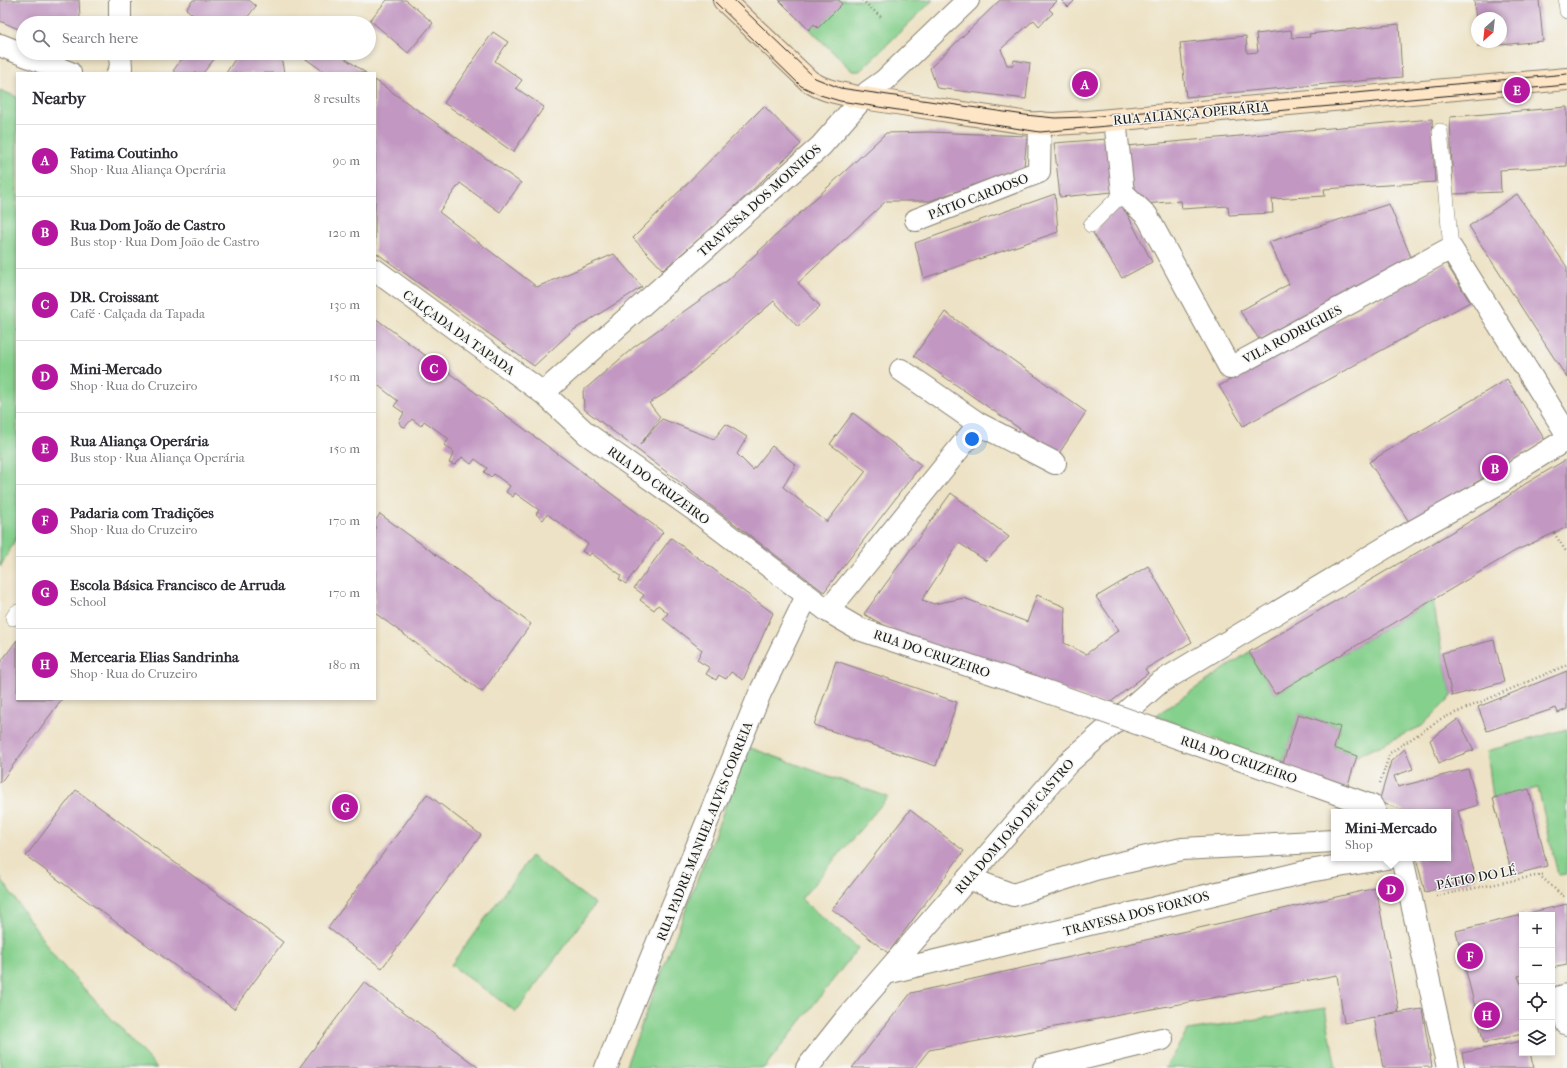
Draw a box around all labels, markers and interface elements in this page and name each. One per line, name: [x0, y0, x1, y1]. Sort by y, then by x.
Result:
north arrow: [1471, 12, 1507, 48]
search box: [16, 16, 376, 60]
icon: search: [30, 27, 52, 49]
text: Search here: [62, 29, 138, 47]
pin: A: [1072, 69, 1098, 99]
pin: E: [1504, 75, 1530, 105]
text: Nearby: [32, 88, 86, 108]
text: 8 results: [314, 91, 360, 106]
street label: RUA ALIANÇA OPERÁRIA: [1113, 99, 1270, 128]
street label: TRAVESSA DOS MOINHOS: [695, 141, 824, 260]
text: Fatima Coutinho: [70, 144, 178, 162]
text: A: [41, 153, 49, 168]
text: 90 m: [332, 153, 360, 168]
text: Shop · Rua Aliança Operária: [70, 162, 226, 177]
street label: PÁTIO CARDOSO: [926, 170, 1030, 222]
text: Rua Dom João de Castro: [70, 216, 225, 234]
text: B: [41, 225, 49, 240]
text: 120 m: [328, 225, 360, 240]
text: Bus stop · Rua Dom João de Castro: [70, 234, 259, 249]
street label: CALÇADA DA TAPADA: [400, 286, 518, 378]
text: DR. Croissant: [70, 288, 159, 306]
text: C: [41, 297, 49, 312]
text: 130 m: [329, 297, 360, 312]
street label: VILA RODRIGUES: [1239, 302, 1345, 367]
text: Café · Calçada da Tapada: [70, 306, 205, 321]
pin: C: [421, 353, 447, 383]
text: Mini-Mercado: [70, 360, 162, 378]
text: D: [40, 369, 50, 384]
text: 150 m: [329, 369, 360, 384]
text: Shop · Rua do Cruzeiro: [70, 378, 197, 393]
your location: [962, 429, 982, 449]
text: Rua Aliança Operária: [70, 432, 209, 450]
text: E: [41, 441, 49, 456]
text: 150 m: [329, 441, 360, 456]
street label: RUA DO CRUZEIRO: [605, 443, 713, 527]
text: Bus stop · Rua Aliança Operária: [70, 450, 245, 465]
pin: B: [1482, 453, 1508, 483]
text: Padaria com Tradições: [70, 504, 214, 522]
text: F: [42, 513, 48, 528]
text: 170 m: [328, 513, 360, 528]
text: Shop · Rua do Cruzeiro: [70, 522, 197, 537]
text: Escola Básica Francisco de Arruda: [70, 576, 285, 594]
text: G: [40, 585, 50, 600]
text: 170 m: [328, 585, 360, 600]
text: School: [70, 594, 106, 609]
street label: RUA DO CRUZEIRO: [872, 626, 992, 680]
text: Mercearia Elias Sandrinha: [70, 648, 239, 666]
text: H: [40, 657, 50, 672]
text: 180 m: [328, 657, 360, 672]
text: Shop · Rua do Cruzeiro: [70, 666, 197, 681]
street label: RUA PADRE MANUEL ALVES CORREIA: [653, 719, 756, 943]
street label: RUA DO CRUZEIRO: [1179, 732, 1299, 786]
street label: RUA DOM JOÃO DE CASTRO: [952, 756, 1077, 897]
pin: G: [332, 792, 358, 822]
popup: [1331, 809, 1451, 861]
text: Mini-Mercado: [1345, 819, 1437, 837]
text: Shop: [1345, 837, 1373, 852]
street label: PÁTIO DO LÉ: [1435, 862, 1517, 893]
pin: D: [1378, 874, 1404, 904]
street label: TRAVESSA DOS FORNOS: [1062, 888, 1211, 939]
map controls: [1519, 912, 1555, 1056]
button: +: [1519, 912, 1555, 948]
pin: F: [1457, 941, 1483, 971]
button: −: [1519, 948, 1555, 984]
button: locate: [1519, 984, 1555, 1020]
pin: H: [1474, 1000, 1500, 1030]
button: layers: [1519, 1020, 1555, 1056]

